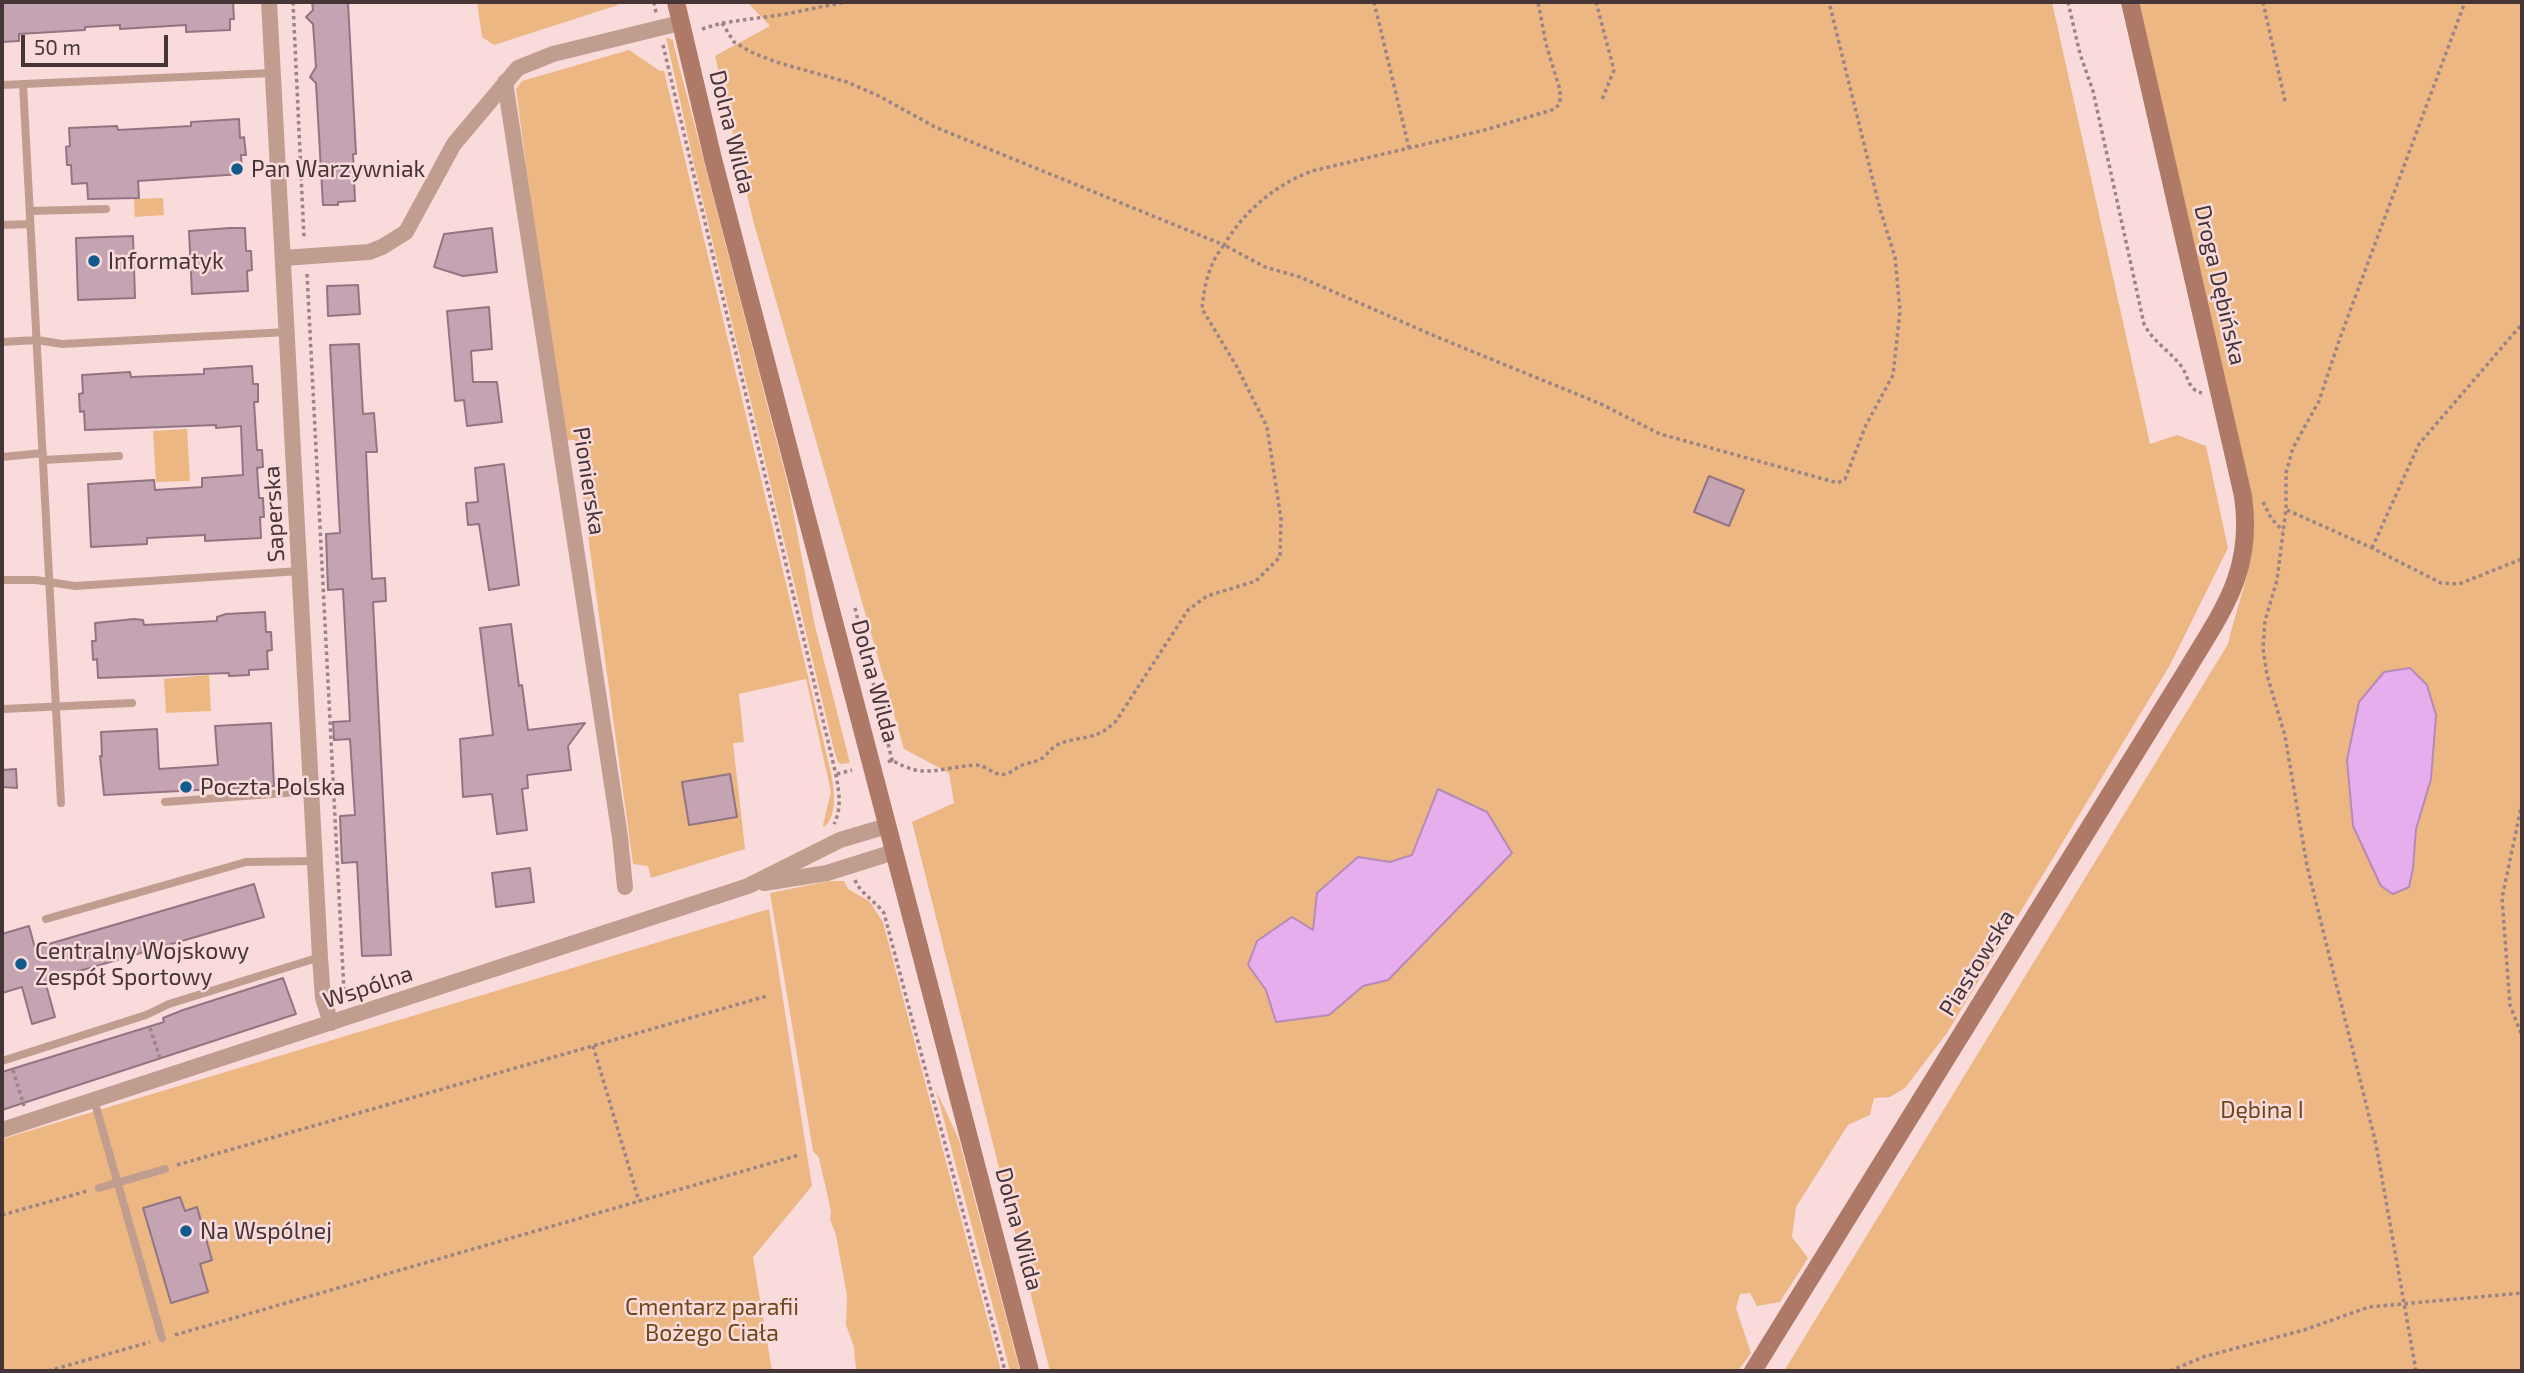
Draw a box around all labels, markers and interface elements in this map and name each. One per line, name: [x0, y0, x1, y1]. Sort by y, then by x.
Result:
scale bar: [24, 21, 172, 65]
text: 50 m: [34, 34, 81, 59]
street label: Dolna Wilda: [703, 67, 761, 197]
place label: Pan Warzywniak: [251, 155, 425, 183]
marker: Pan Warzywniak: [229, 161, 245, 177]
street label: Droga Dębińska: [2188, 202, 2252, 368]
place label: Informatyk: [108, 247, 224, 275]
marker: Informatyk: [86, 253, 102, 269]
street label: Pionierska: [567, 425, 611, 537]
street label: Saperska: [258, 465, 290, 563]
street label: Dolna Wilda: [845, 616, 905, 746]
place label: Poczta Polska: [200, 773, 345, 801]
marker: Poczta Polska: [178, 779, 194, 795]
street label: Piastowska: [1933, 905, 2021, 1021]
place label: Centralny Wojskowy Zespół Sportowy: [35, 937, 249, 991]
marker: Centralny Wojskowy Zespół Sportowy: [13, 956, 29, 972]
street label: Wspólna: [320, 960, 416, 1014]
park label: Dębina I: [2220, 1096, 2304, 1124]
street label: Dolna Wilda: [989, 1164, 1049, 1294]
place label: Na Wspólnej: [200, 1217, 332, 1245]
marker: Na Wspólnej: [178, 1223, 194, 1239]
park label: Cmentarz parafii Bożego Ciała: [625, 1293, 799, 1347]

